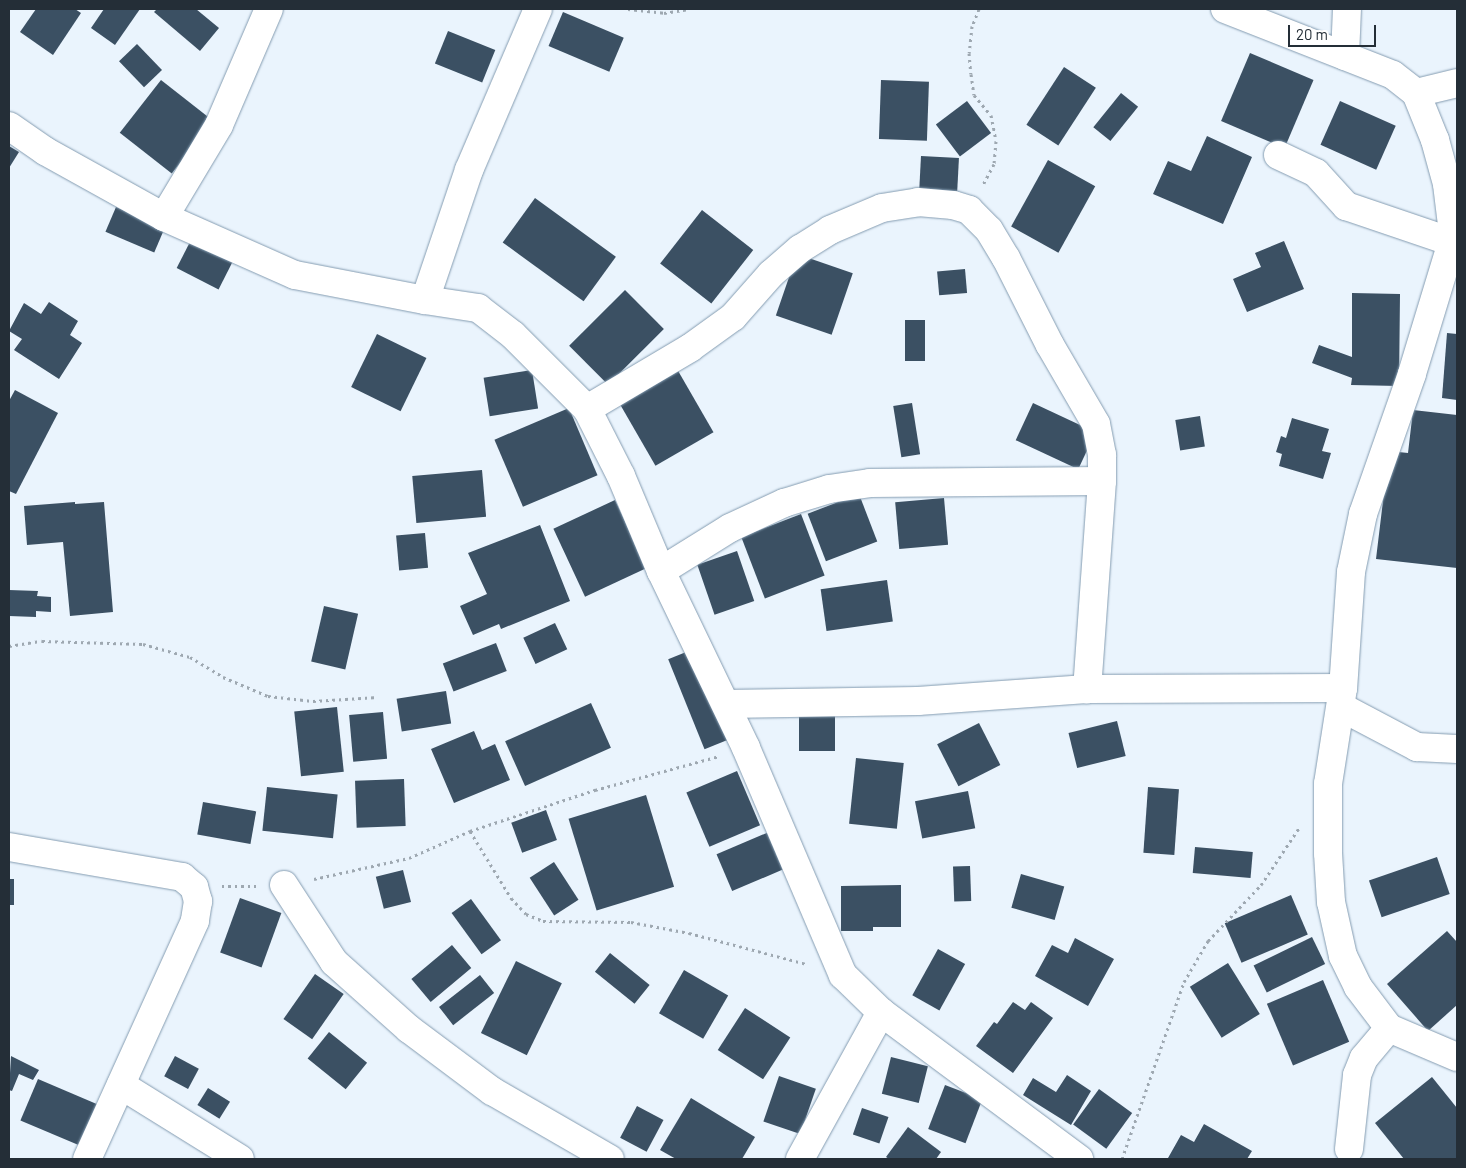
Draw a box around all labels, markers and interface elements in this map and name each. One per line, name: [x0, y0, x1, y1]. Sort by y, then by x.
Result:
scale bar: [1291, 15, 1378, 47]
text: 20 m: [1296, 25, 1328, 43]

